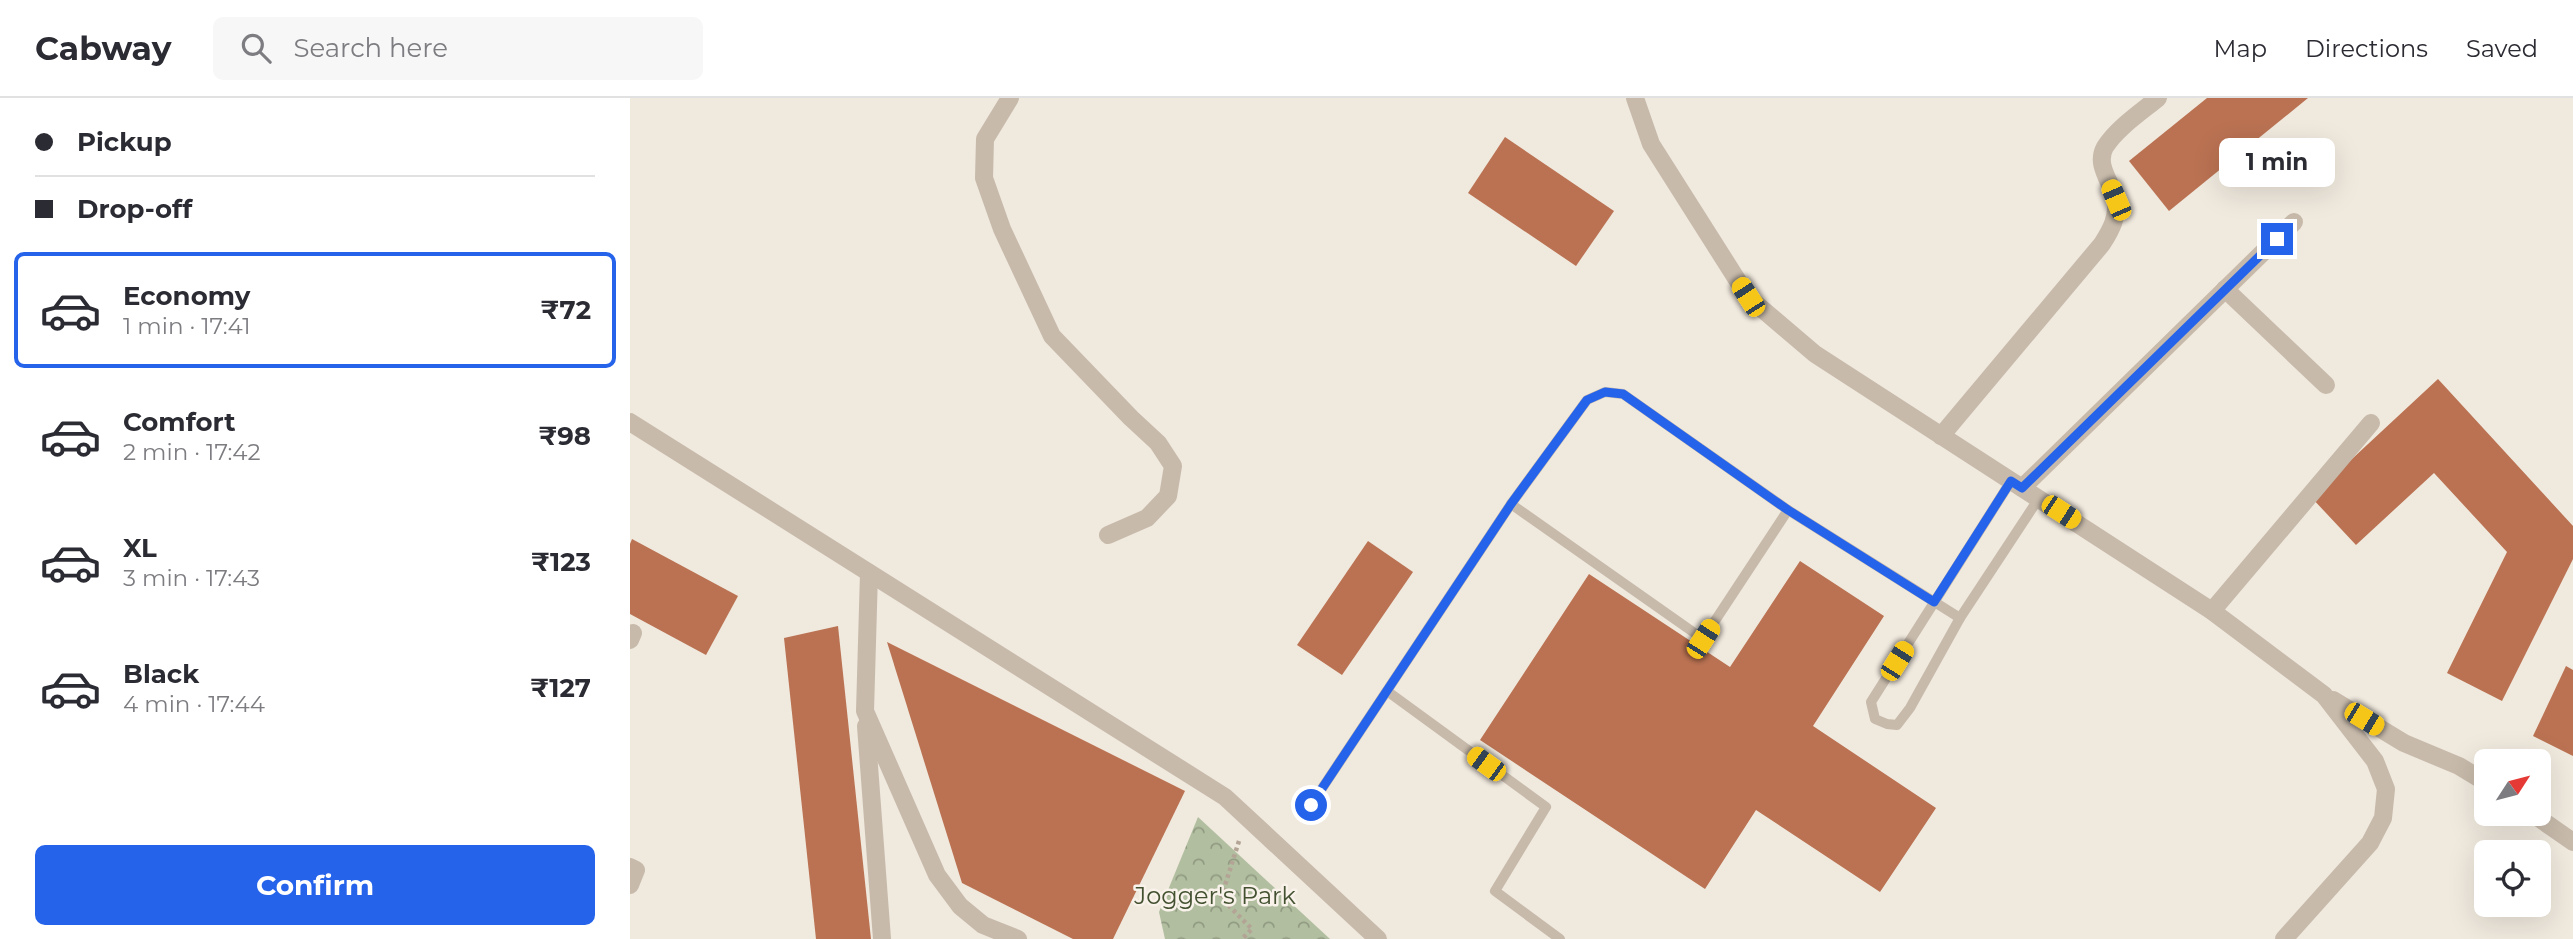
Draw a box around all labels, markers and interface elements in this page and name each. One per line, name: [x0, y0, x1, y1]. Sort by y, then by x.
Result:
search box: [213, 17, 703, 80]
text: Cabway: [35, 28, 171, 68]
icon: search: [237, 29, 275, 67]
text: Search here: [293, 32, 448, 64]
text: Map: [2214, 34, 2267, 63]
text: Directions: [2305, 34, 2428, 63]
text: Saved: [2466, 34, 2538, 63]
text: Pickup: [77, 126, 172, 158]
callout: 1 min: [2219, 138, 2335, 186]
text: 1 min: [2246, 148, 2308, 176]
car: [2099, 177, 2134, 223]
text: Drop-off: [77, 193, 192, 225]
route end: [2261, 223, 2293, 255]
car: [1728, 274, 1769, 320]
icon: car: [39, 279, 102, 342]
text: Economy: [123, 280, 250, 312]
text: ₹72: [541, 294, 591, 326]
text: 1 min · 17:41: [123, 312, 251, 340]
icon: car: [39, 405, 102, 468]
text: Comfort: [123, 406, 235, 438]
text: ₹98: [538, 420, 591, 452]
text: 2 min · 17:42: [123, 438, 261, 466]
car: [2038, 492, 2085, 532]
icon: car: [39, 531, 102, 594]
text: XL: [123, 532, 157, 564]
text: ₹123: [531, 546, 591, 578]
text: 3 min · 17:43: [123, 564, 260, 592]
car: [1683, 616, 1724, 662]
car: [1877, 638, 1918, 684]
icon: car: [39, 657, 102, 720]
text: Black: [123, 658, 199, 690]
text: ₹127: [530, 672, 591, 704]
text: 4 min · 17:44: [123, 690, 265, 718]
car: [2341, 699, 2388, 739]
car: [1463, 743, 1510, 785]
north arrow: [2474, 749, 2552, 826]
map controls: [2474, 749, 2551, 917]
route start: [1295, 789, 1327, 821]
button: locate: [2474, 840, 2551, 917]
button: Confirm: [35, 845, 595, 925]
park label: Jogger's Park: [1133, 881, 1297, 910]

